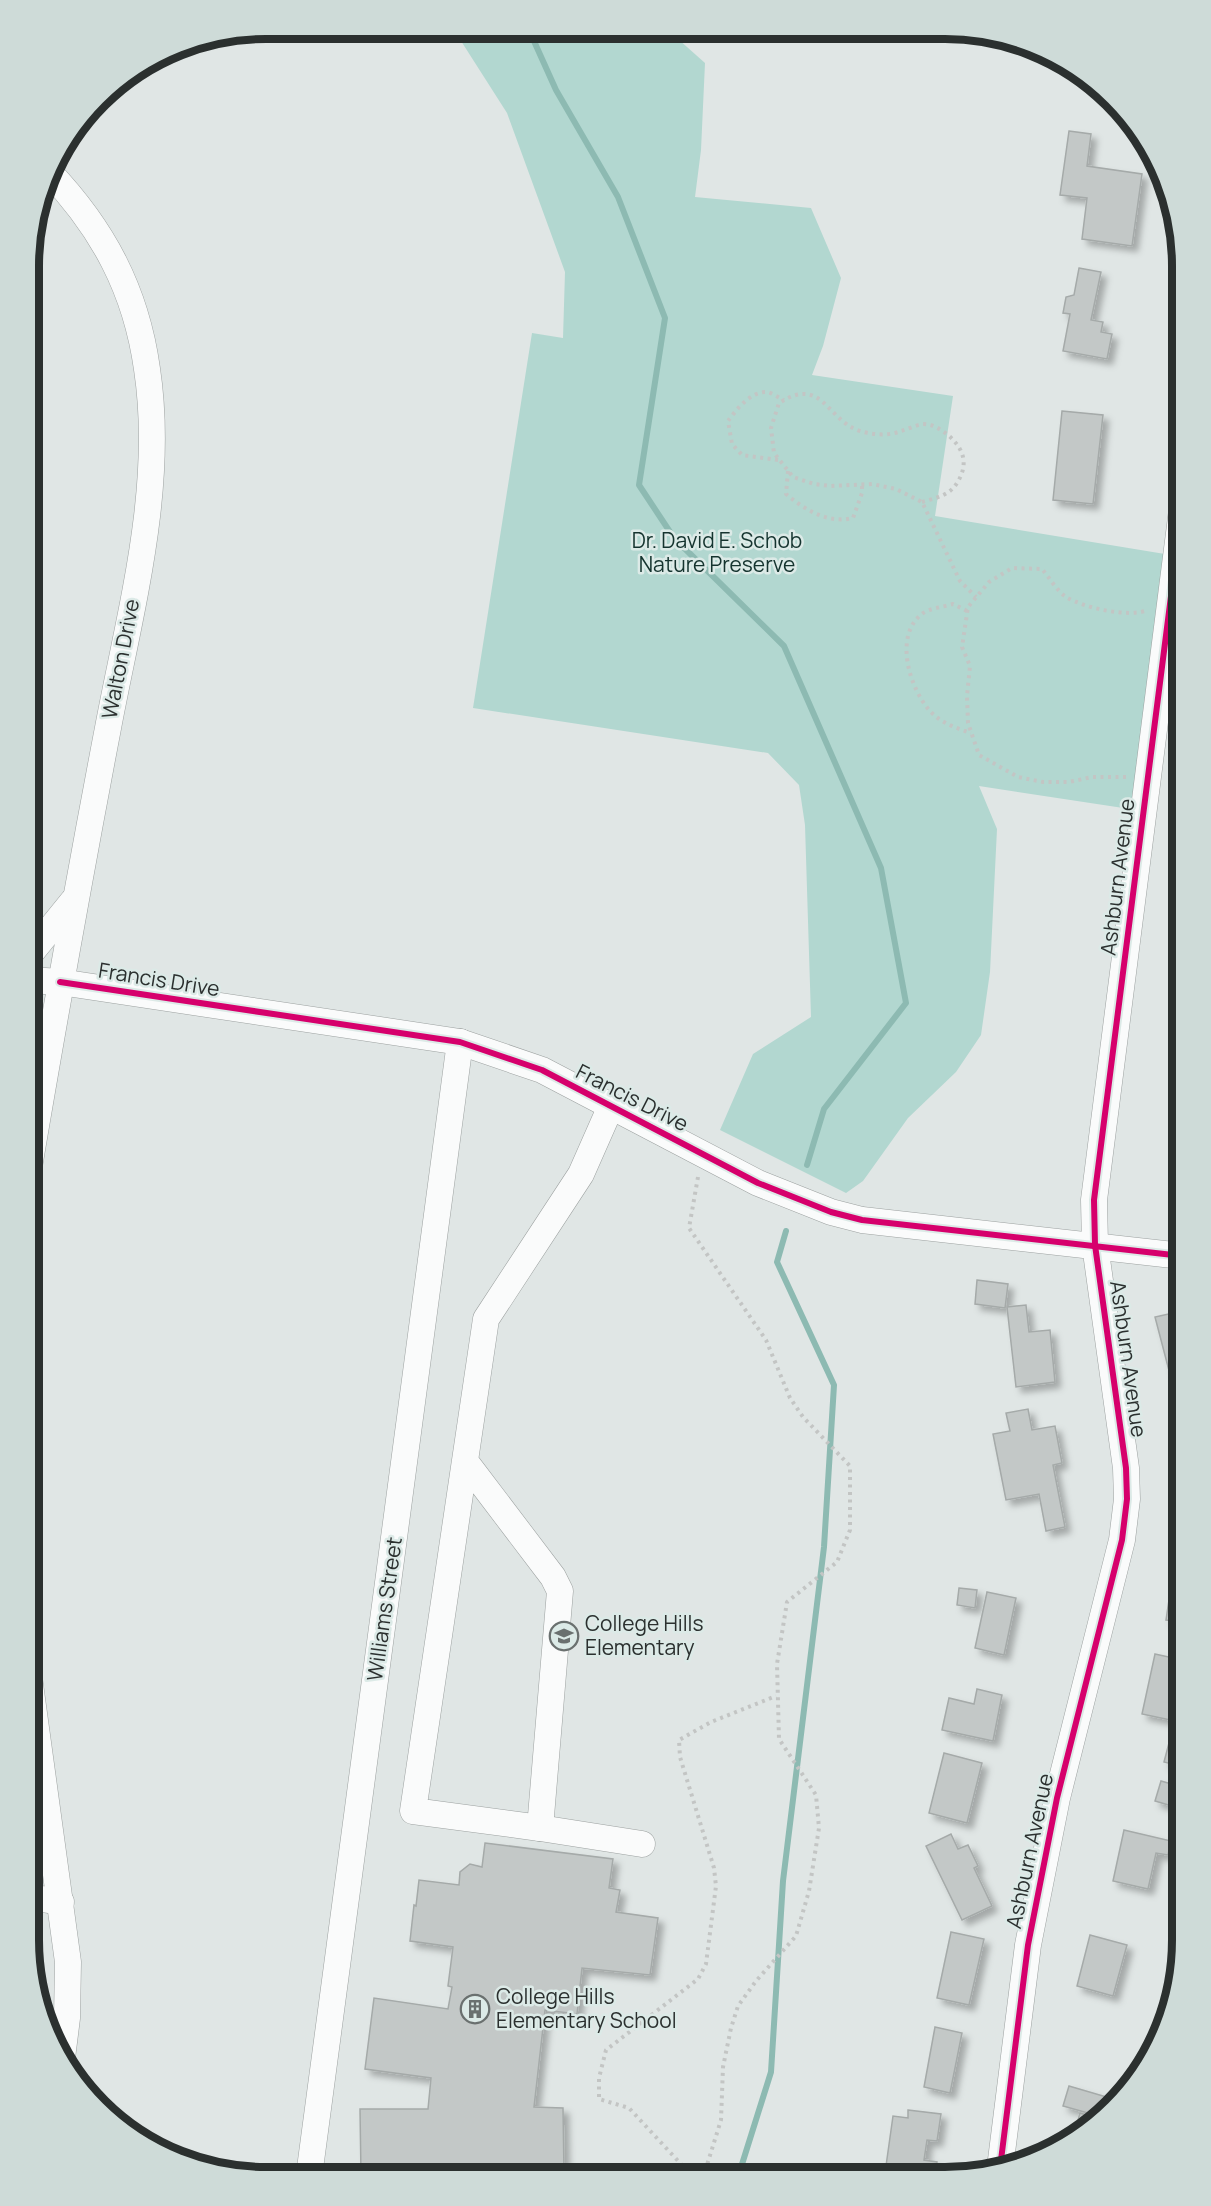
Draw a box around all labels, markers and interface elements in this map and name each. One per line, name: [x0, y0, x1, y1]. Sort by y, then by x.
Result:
park label: Dr. David E. Schob Nature Preserve: [632, 526, 802, 578]
street label: Walton Drive: [95, 597, 145, 721]
street label: Ashburn Avenue: [1093, 797, 1141, 957]
street label: Francis Drive: [97, 956, 222, 1002]
street label: Francis Drive: [572, 1057, 693, 1137]
street label: Ashburn Avenue: [1104, 1279, 1154, 1439]
street label: Williams Street: [360, 1535, 408, 1683]
place label: College Hills Elementary: [585, 1609, 704, 1661]
school or university icon: College Hills Elementary: [548, 1620, 580, 1652]
street label: Ashburn Avenue: [999, 1771, 1059, 1931]
place label: College Hills Elementary School: [496, 1982, 677, 2034]
building icon: College Hills Elementary School: [459, 1993, 491, 2025]

